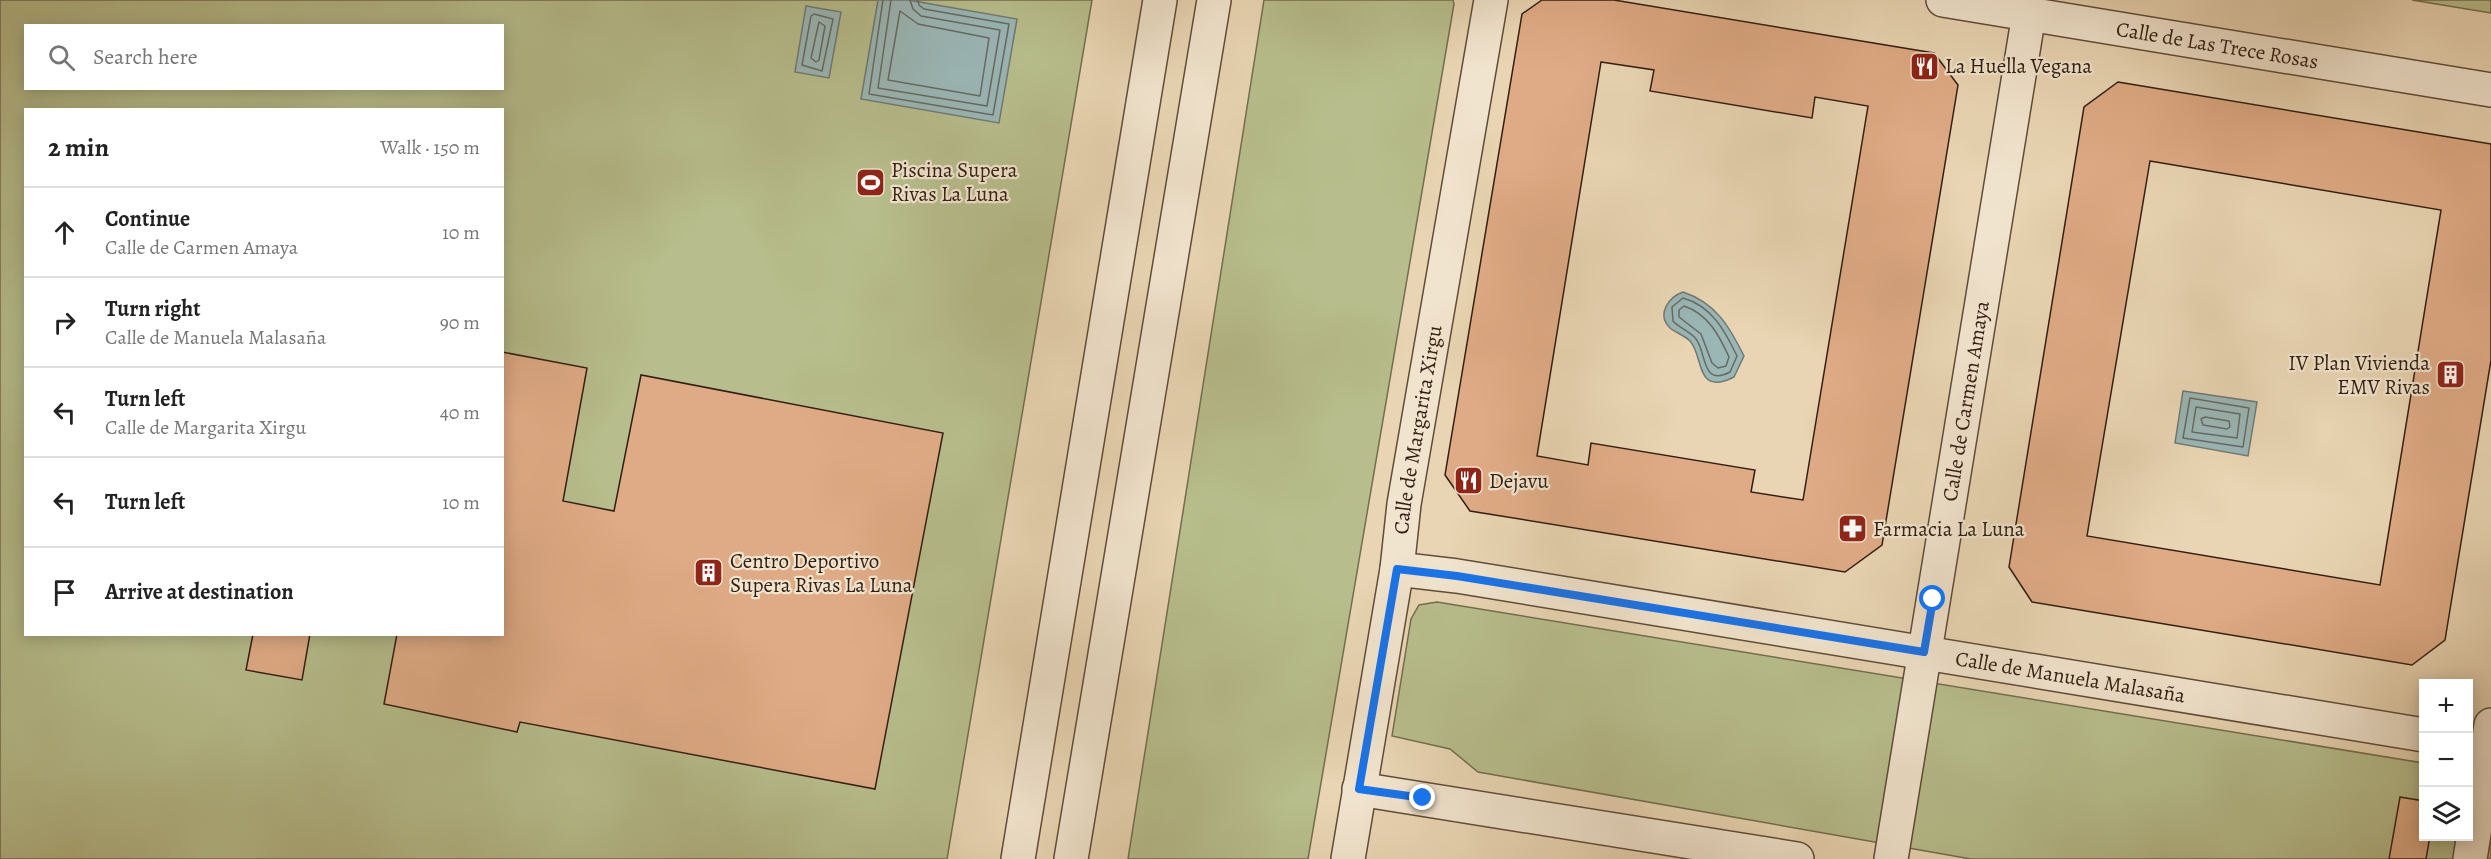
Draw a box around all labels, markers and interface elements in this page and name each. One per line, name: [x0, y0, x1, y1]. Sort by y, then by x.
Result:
street label: Calle de Las Trece Rosas: [2114, 15, 2320, 75]
search box: [24, 24, 504, 90]
icon: search: [45, 41, 78, 74]
text: Search here: [93, 42, 198, 72]
restaurant icon: La Huella Vegana: [1908, 50, 1940, 82]
place label: La Huella Vegana: [1945, 52, 2092, 80]
text: 2 min: [48, 130, 109, 165]
text: Walk · 150 m: [380, 134, 480, 161]
place label: Piscina Supera Rivas La Luna: [891, 156, 1018, 208]
sports icon: Piscina Supera Rivas La Luna: [854, 166, 886, 198]
text: Continue: [105, 204, 190, 234]
icon: ahead: [48, 216, 81, 249]
text: 10 m: [442, 219, 480, 246]
text: Calle de Carmen Amaya: [105, 234, 298, 261]
text: Turn right: [105, 294, 201, 324]
street label: Calle de Carmen Amaya: [1936, 299, 1996, 503]
icon: right: [48, 306, 81, 339]
text: 90 m: [440, 309, 480, 336]
street label: Calle de Margarita Xirgu: [1387, 322, 1449, 536]
text: Calle de Manuela Malasaña: [105, 324, 326, 351]
place label: IV Plan Vivienda EMV Rivas: [2288, 349, 2430, 401]
building icon: IV Plan Vivienda EMV Rivas: [2435, 359, 2467, 391]
text: Turn left: [105, 384, 185, 414]
icon: left: [48, 396, 81, 429]
text: 40 m: [440, 399, 480, 426]
text: Calle de Margarita Xirgu: [105, 414, 306, 441]
restaurant icon: Dejavu: [1452, 465, 1484, 497]
place label: Dejavu: [1489, 467, 1549, 495]
icon: left: [48, 486, 81, 519]
text: Turn left: [105, 487, 185, 517]
text: 10 m: [442, 489, 480, 516]
pharmacy icon: Farmacia La Luna: [1836, 513, 1868, 545]
place label: Farmacia La Luna: [1873, 515, 2025, 543]
place label: Centro Deportivo Supera Rivas La Luna: [730, 547, 913, 599]
building icon: Centro Deportivo Supera Rivas La Luna: [693, 557, 725, 589]
icon: arrive: [48, 576, 81, 609]
text: Arrive at destination: [105, 577, 294, 607]
route start: [1919, 585, 1945, 611]
street label: Calle de Manuela Malasaña: [1953, 644, 2188, 710]
map controls: [2419, 679, 2473, 841]
button: +: [2419, 679, 2473, 733]
button: −: [2419, 733, 2473, 787]
route end: [1409, 784, 1435, 810]
button: layers: [2419, 787, 2473, 841]

